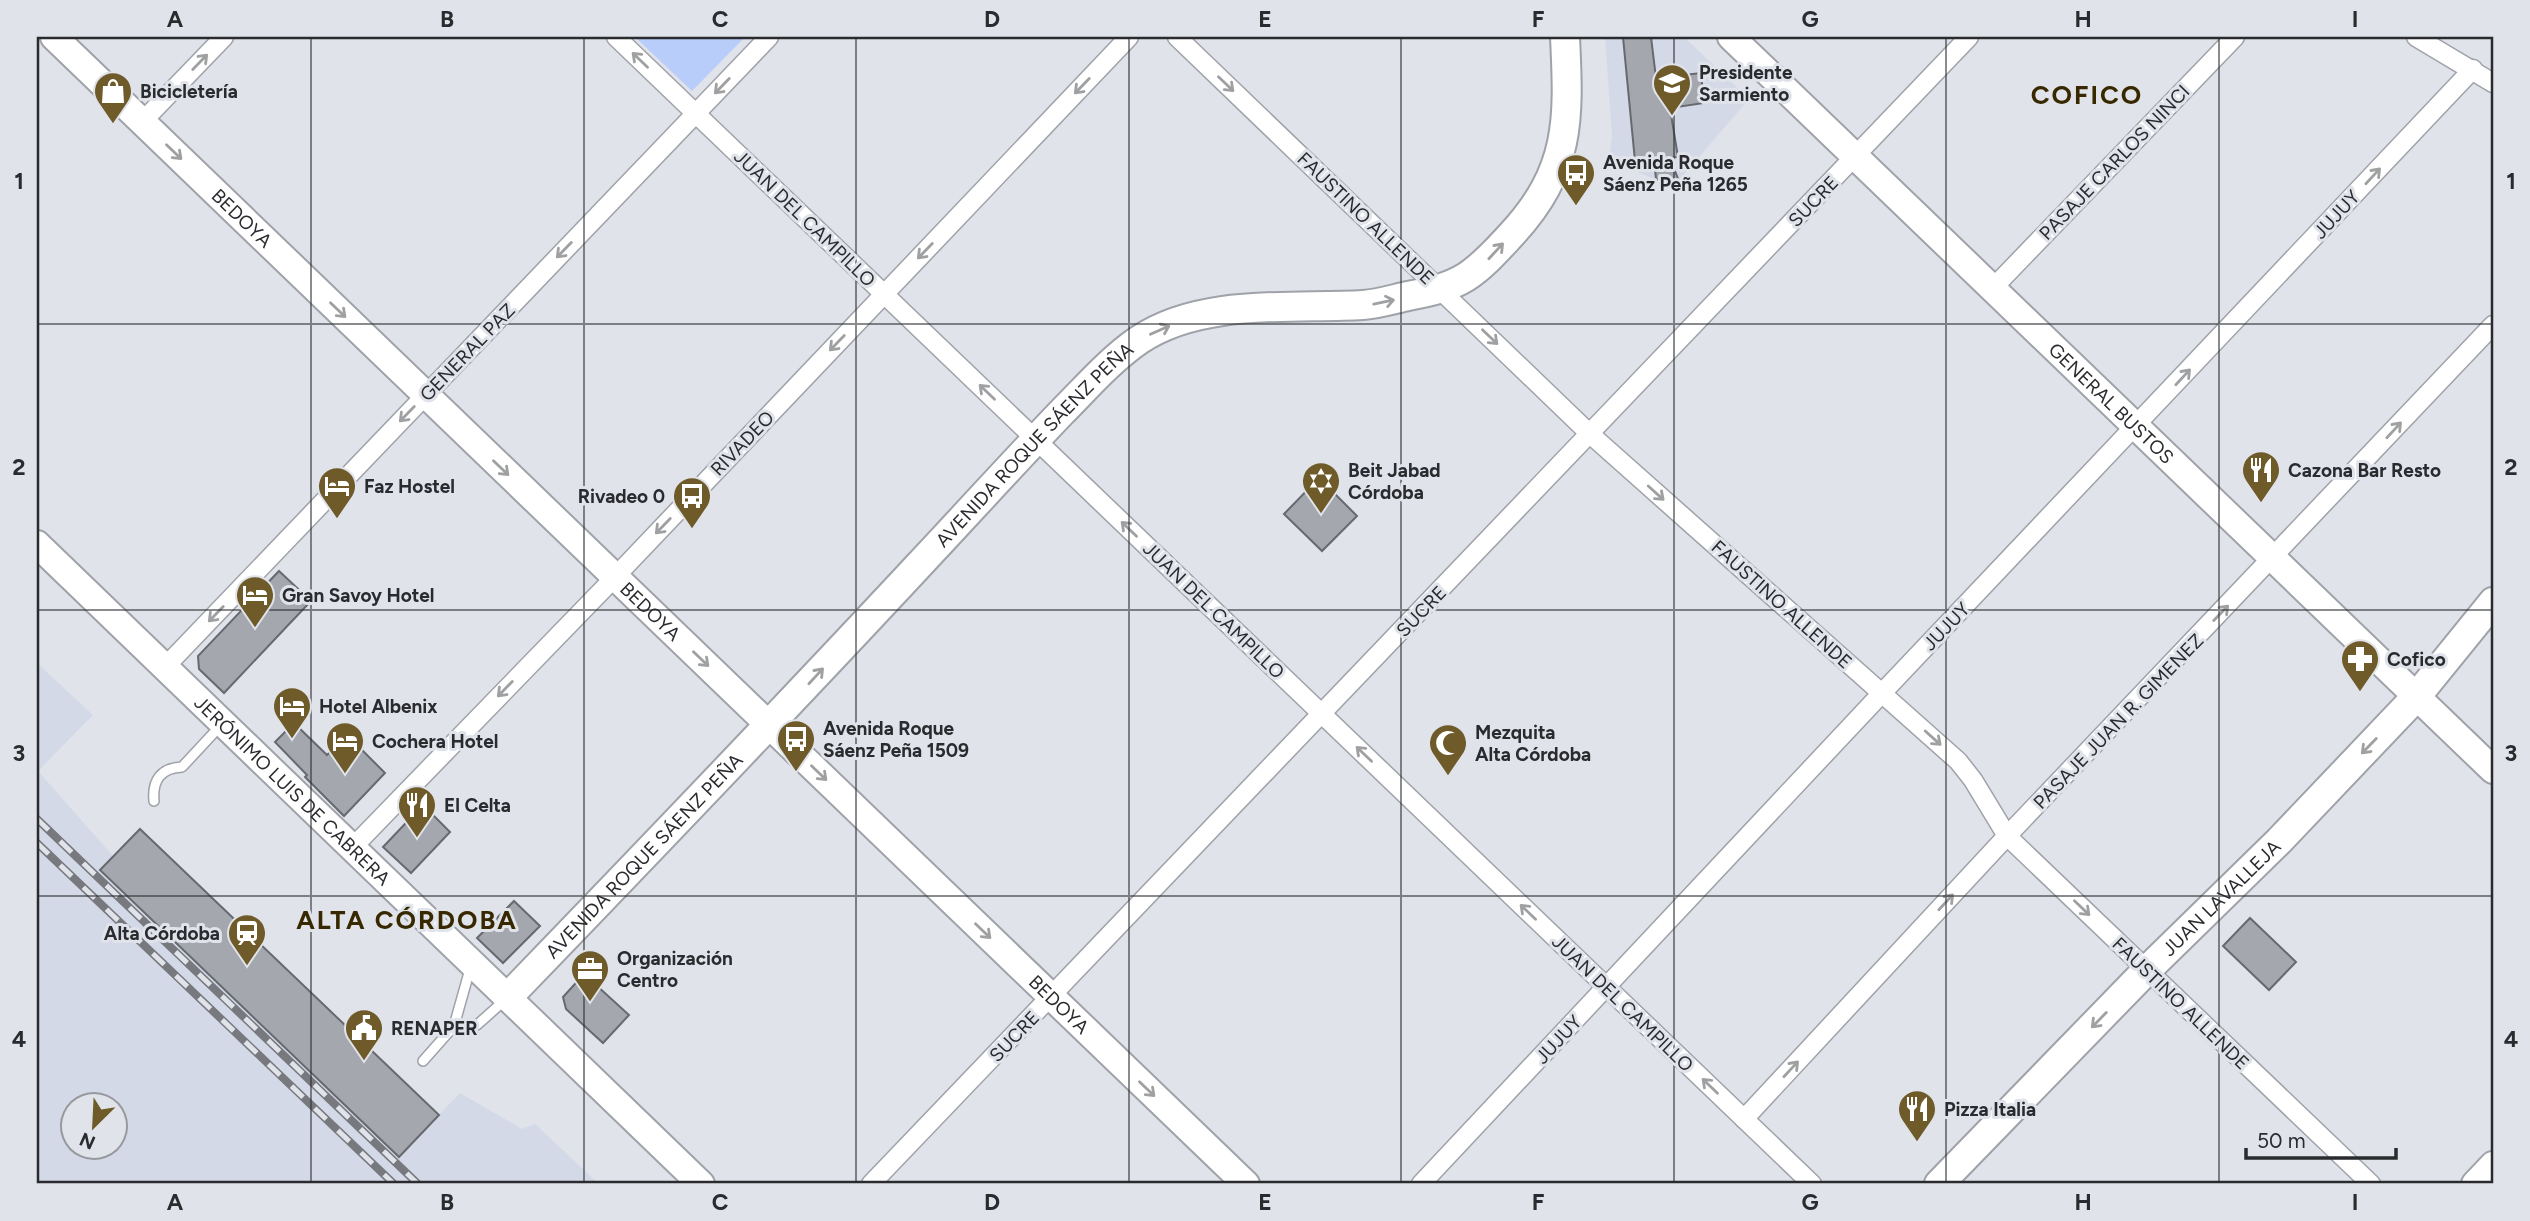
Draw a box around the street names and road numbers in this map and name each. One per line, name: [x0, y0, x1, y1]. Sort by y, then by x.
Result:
street label: PASAJE CARLOS NINCI: [2034, 80, 2194, 245]
street label: JUAN DEL CAMPILLO: [729, 145, 880, 292]
street label: FAUSTINO ALLENDE: [1293, 147, 1439, 289]
street label: SUCRE: [1784, 171, 1843, 232]
street label: BEDOYA: [207, 184, 277, 253]
street label: JUJUY: [2308, 185, 2365, 243]
street label: GENERAL PAZ: [415, 299, 520, 406]
street label: AVENIDA ROQUE SÁENZ PEÑA: [931, 338, 1138, 552]
street label: GENERAL BUSTOS: [2044, 338, 2179, 469]
street label: RIVADEO: [706, 406, 779, 481]
street label: FAUSTINO ALLENDE: [1707, 535, 1857, 673]
street label: JUAN DEL CAMPILLO: [1138, 537, 1289, 684]
street label: BEDOYA: [615, 577, 685, 646]
street label: SUCRE: [1392, 581, 1451, 642]
street label: JUJUY: [1918, 597, 1975, 655]
street label: PASAJE JUAN R. GIMENEZ: [2029, 629, 2208, 814]
street label: JERÓNIMO LUIS DE CABRERA: [190, 691, 395, 890]
street label: AVENIDA ROQUE SÁENZ PEÑA: [541, 749, 748, 963]
street label: JUAN LAVALLEJA: [2157, 835, 2285, 961]
street label: JUAN DEL CAMPILLO: [1547, 930, 1698, 1077]
street label: FAUSTINO ALLENDE: [2108, 932, 2254, 1074]
street label: BEDOYA: [1024, 970, 1094, 1039]
street label: SUCRE: [985, 1006, 1044, 1067]
street label: JUJUY: [1530, 1010, 1587, 1068]

